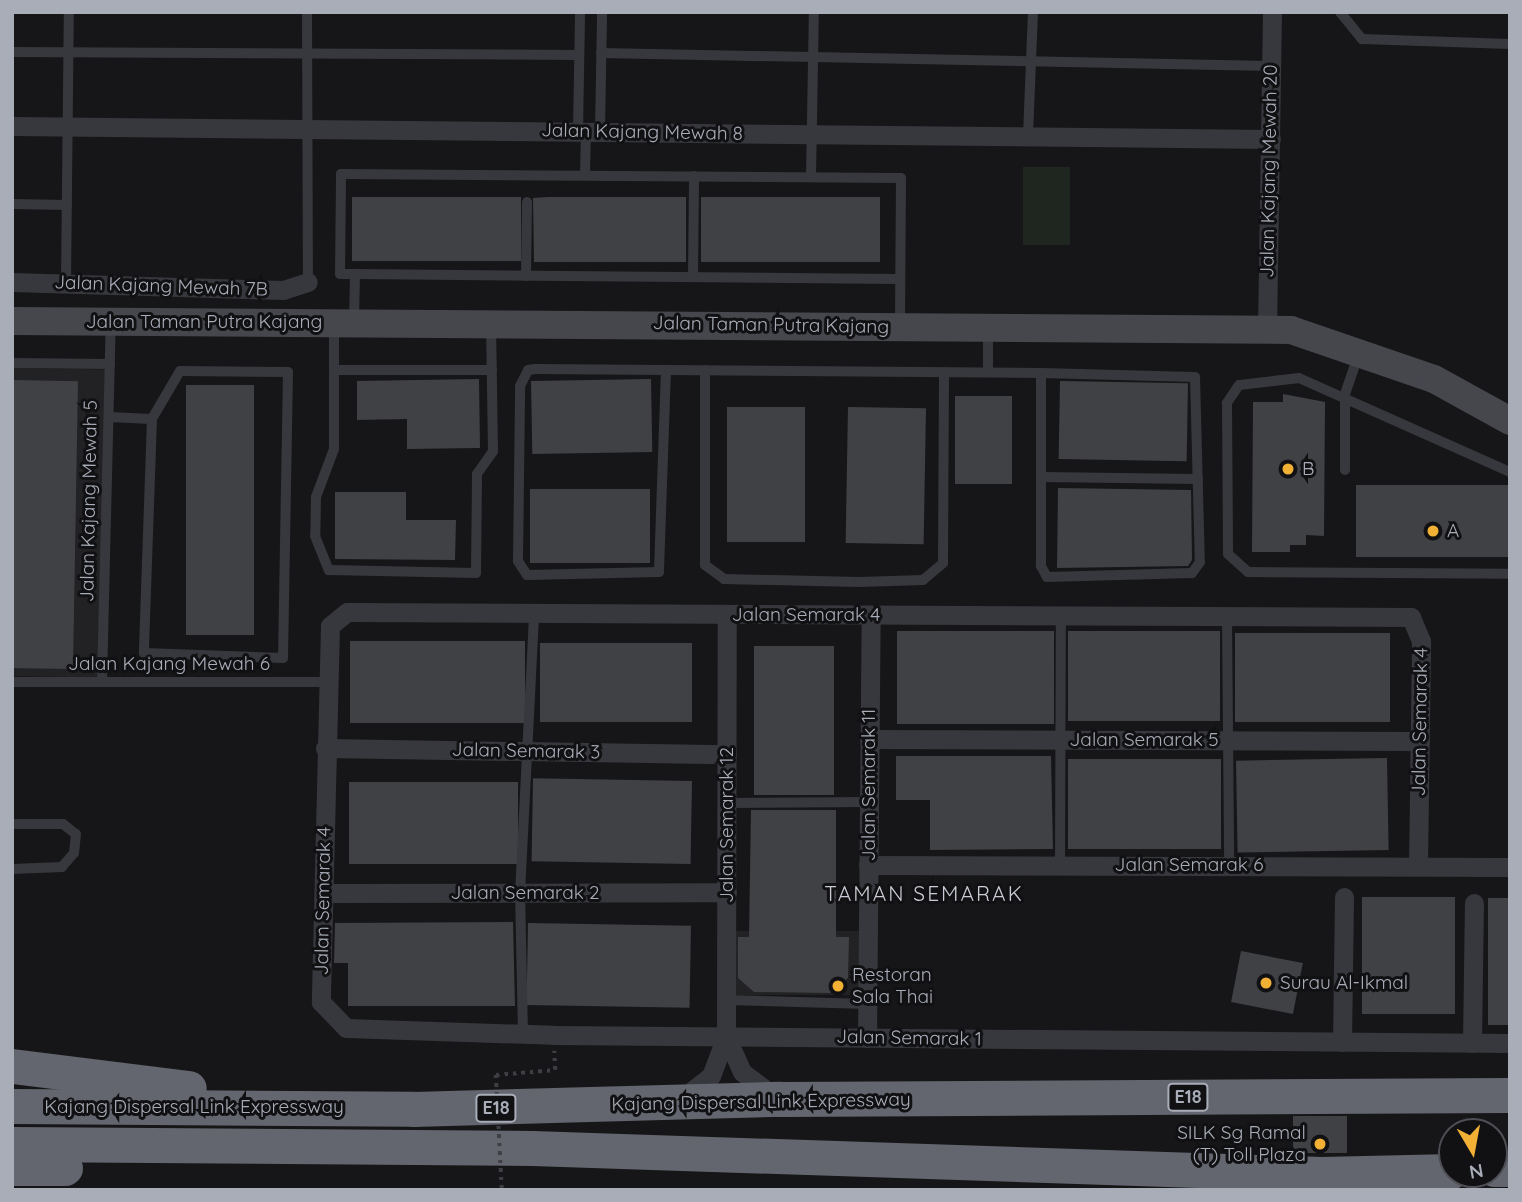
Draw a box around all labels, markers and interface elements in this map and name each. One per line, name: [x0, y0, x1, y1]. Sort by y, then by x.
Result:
street label: Jalan Kajang Mewah 20: [1256, 64, 1282, 278]
street label: Jalan Kajang Mewah 8: [541, 119, 743, 145]
street label: Jalan Kajang Mewah 7B: [54, 271, 268, 301]
street label: Jalan Taman Putra Kajang: [86, 311, 322, 333]
street label: Jalan Taman Putra Kajang: [653, 312, 889, 338]
street label: Jalan Kajang Mewah 5: [76, 400, 102, 602]
place label: B: [1302, 458, 1314, 480]
marker: B: [1280, 461, 1296, 477]
place label: A: [1447, 520, 1459, 542]
marker: A: [1425, 523, 1441, 539]
street label: Jalan Semarak 4: [732, 604, 880, 626]
street label: Jalan Semarak 4: [1407, 647, 1433, 797]
street label: Jalan Kajang Mewah 6: [68, 653, 270, 675]
street label: Jalan Semarak 11: [858, 709, 880, 861]
street label: Jalan Semarak 5: [1070, 729, 1218, 751]
street label: Jalan Semarak 3: [452, 738, 600, 764]
street label: Jalan Semarak 12: [716, 747, 738, 903]
street label: Jalan Semarak 4: [310, 826, 336, 976]
street label: Jalan Semarak 6: [1115, 854, 1263, 876]
district label: TAMAN SEMARAK: [826, 880, 1022, 906]
street label: Jalan Semarak 2: [450, 882, 600, 904]
place label: Restoran Sala Thai: [852, 964, 933, 1008]
place label: Surau Al-Ikmal: [1280, 972, 1408, 994]
marker: Surau Al-Ikmal: [1258, 975, 1274, 991]
marker: Restoran Sala Thai: [830, 978, 846, 994]
street label: Jalan Semarak 1: [836, 1025, 982, 1051]
road number: E18: [1167, 1082, 1209, 1112]
street label: Kajang Dispersal Link Expressway: [611, 1088, 911, 1116]
road number: E18: [475, 1093, 517, 1122]
street label: Kajang Dispersal Link Expressway: [44, 1096, 344, 1118]
north arrow: [1438, 1118, 1508, 1188]
place label: SILK Sg Ramal (T) Toll Plaza: [1177, 1122, 1306, 1166]
marker: SILK Sg Ramal (T) Toll Plaza: [1312, 1136, 1328, 1152]
text: N: [1467, 1159, 1485, 1185]

